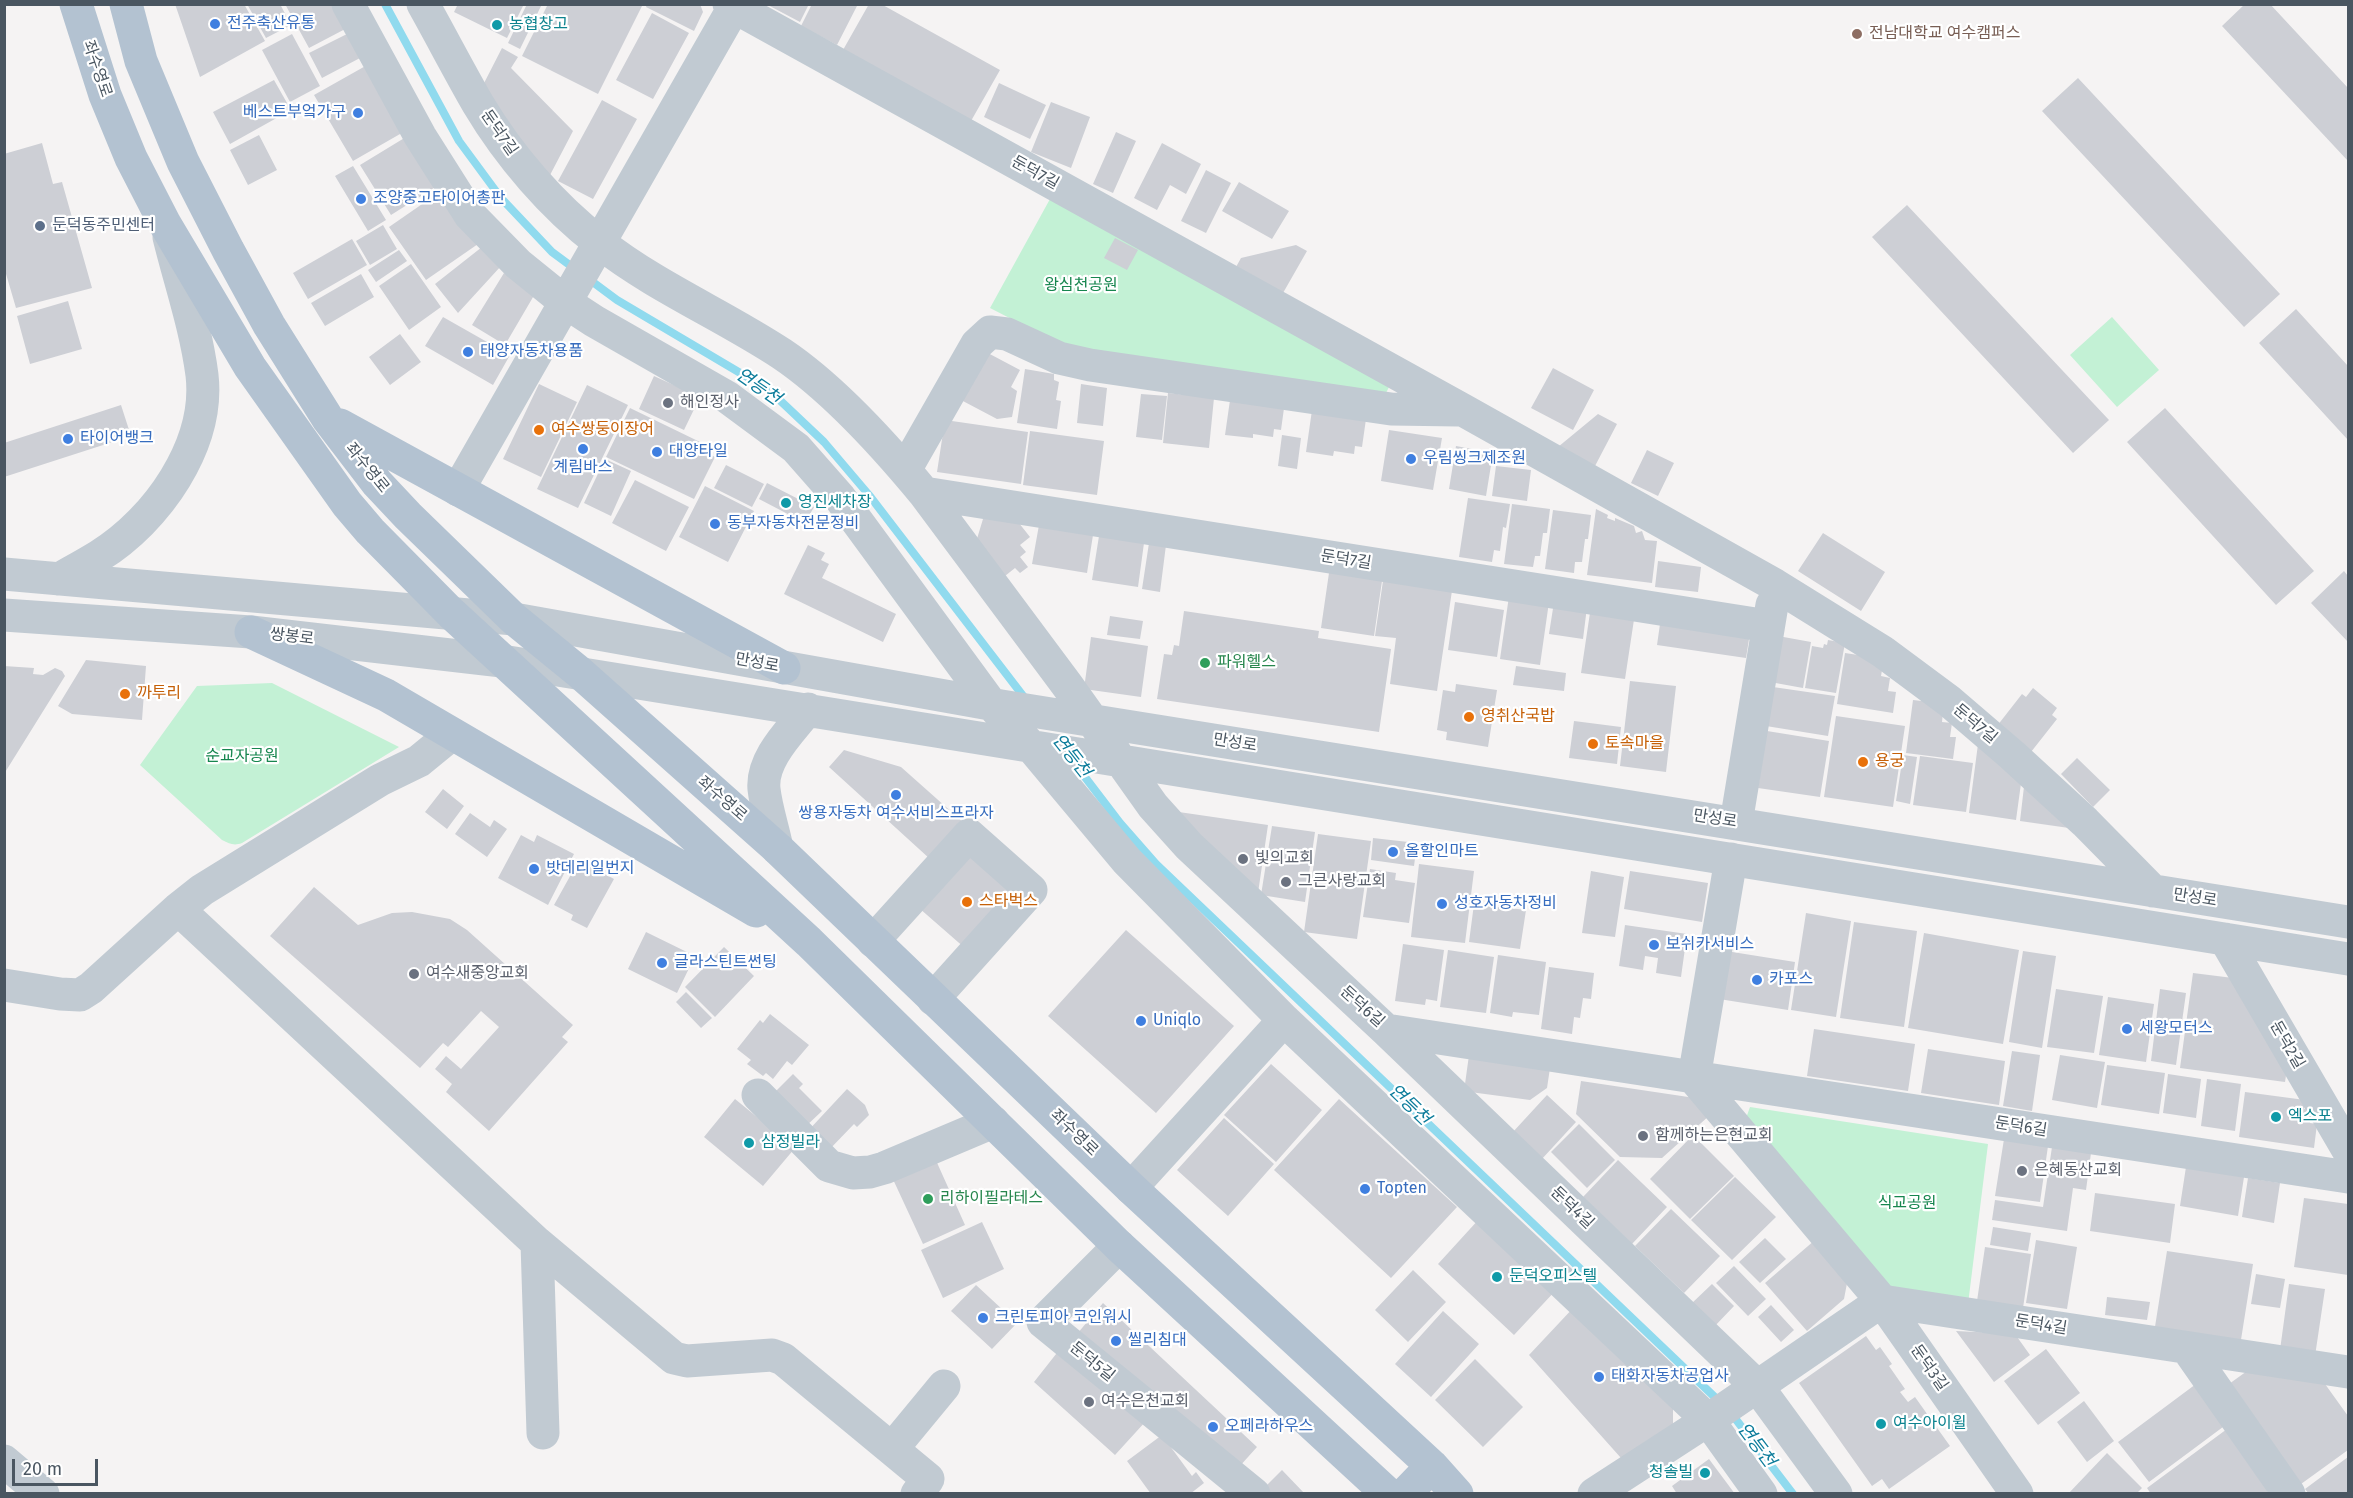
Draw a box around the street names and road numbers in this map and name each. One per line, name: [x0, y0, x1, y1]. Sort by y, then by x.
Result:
street label: 좌수영로: [78, 38, 116, 100]
street label: 둔덕7길: [476, 106, 522, 160]
street label: 둔덕7길: [1008, 152, 1062, 194]
street label: 좌수영로: [341, 439, 393, 497]
street label: 둔덕7길: [1319, 547, 1373, 573]
street label: 쌍봉로: [269, 625, 315, 649]
street label: 만성로: [734, 650, 780, 676]
street label: 둔덕7길: [1949, 700, 2001, 748]
street label: 만성로: [1212, 730, 1258, 756]
street label: 좌수영로: [693, 772, 751, 826]
street label: 만성로: [1692, 806, 1738, 832]
street label: 만성로: [2172, 885, 2218, 911]
street label: 둔덕6길: [1336, 982, 1388, 1032]
street label: 둔덕2길: [2266, 1018, 2308, 1072]
street label: 좌수영로: [1046, 1106, 1102, 1160]
street label: 둔덕6길: [1993, 1113, 2049, 1141]
street label: 둔덕4길: [1546, 1183, 1598, 1233]
street label: 둔덕4길: [2013, 1311, 2069, 1339]
street label: 둔덕5길: [1066, 1338, 1118, 1386]
street label: 둔덕3길: [1906, 1341, 1952, 1395]

